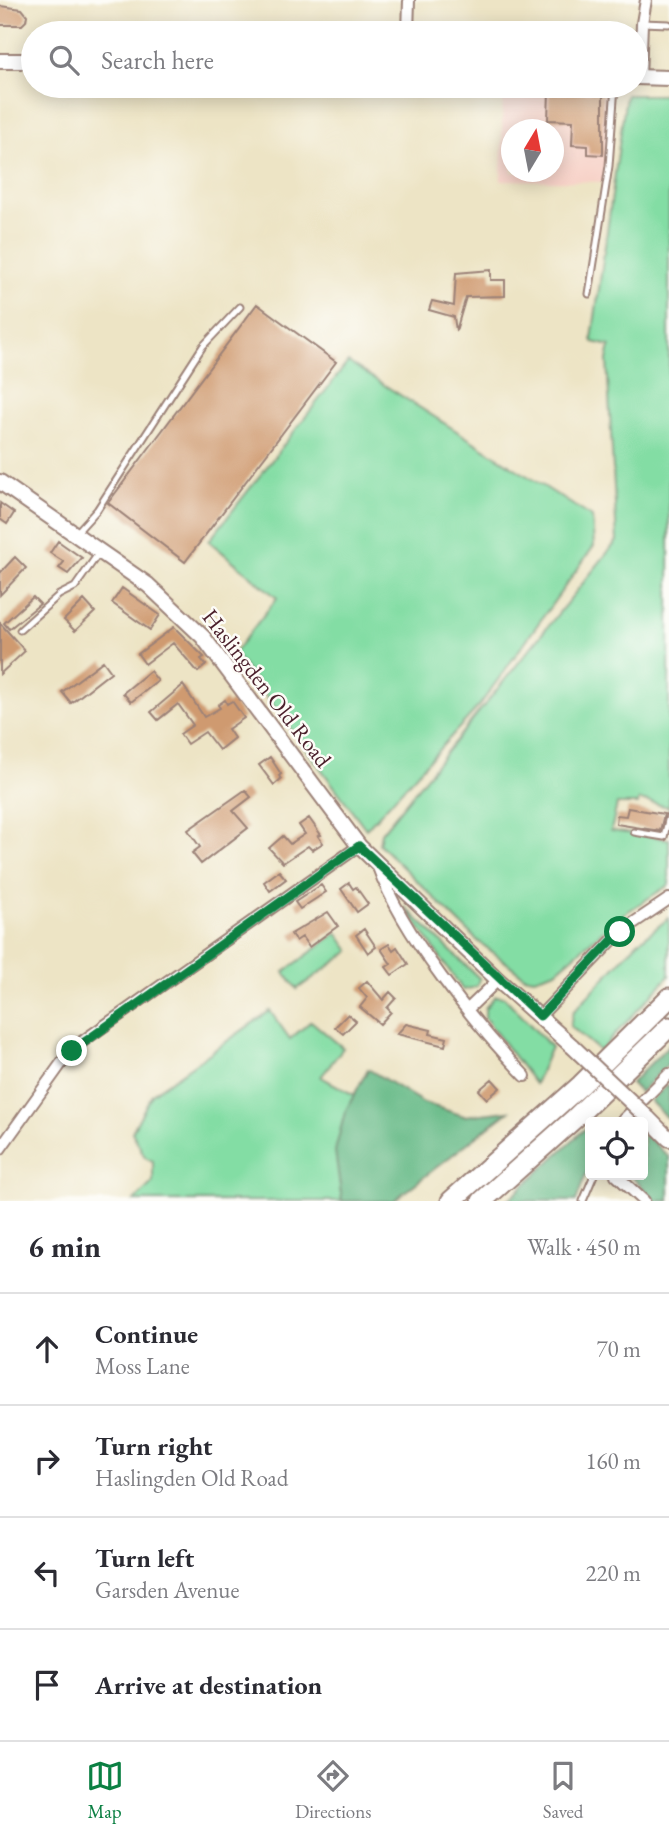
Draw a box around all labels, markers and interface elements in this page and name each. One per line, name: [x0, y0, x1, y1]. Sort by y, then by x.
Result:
search box: [21, 21, 648, 98]
icon: search: [45, 41, 83, 79]
text: Search here: [101, 43, 214, 77]
north arrow: [501, 119, 564, 182]
street label: Haslingden Old Road: [196, 603, 339, 774]
route start: [604, 916, 635, 947]
route end: [56, 1035, 87, 1066]
map controls: [585, 1117, 648, 1180]
button: locate: [585, 1117, 648, 1180]
text: 6 min: [28, 1227, 101, 1266]
text: Walk · 450 m: [527, 1232, 641, 1262]
text: Continue: [95, 1317, 198, 1351]
icon: ahead: [28, 1330, 66, 1368]
text: 70 m: [596, 1334, 641, 1364]
text: Moss Lane: [95, 1351, 190, 1381]
text: Turn right: [95, 1429, 213, 1463]
icon: right: [28, 1442, 66, 1480]
text: 160 m: [585, 1446, 641, 1476]
text: Haslingden Old Road: [95, 1463, 288, 1493]
text: Turn left: [95, 1541, 194, 1575]
icon: left: [28, 1554, 66, 1592]
text: 220 m: [585, 1558, 641, 1588]
text: Garsden Avenue: [95, 1575, 239, 1605]
icon: arrive: [28, 1666, 66, 1704]
text: Arrive at destination: [95, 1668, 322, 1702]
tab: Map: [86, 1757, 124, 1824]
tab: Directions: [295, 1757, 371, 1824]
tab: Saved: [543, 1757, 583, 1824]

